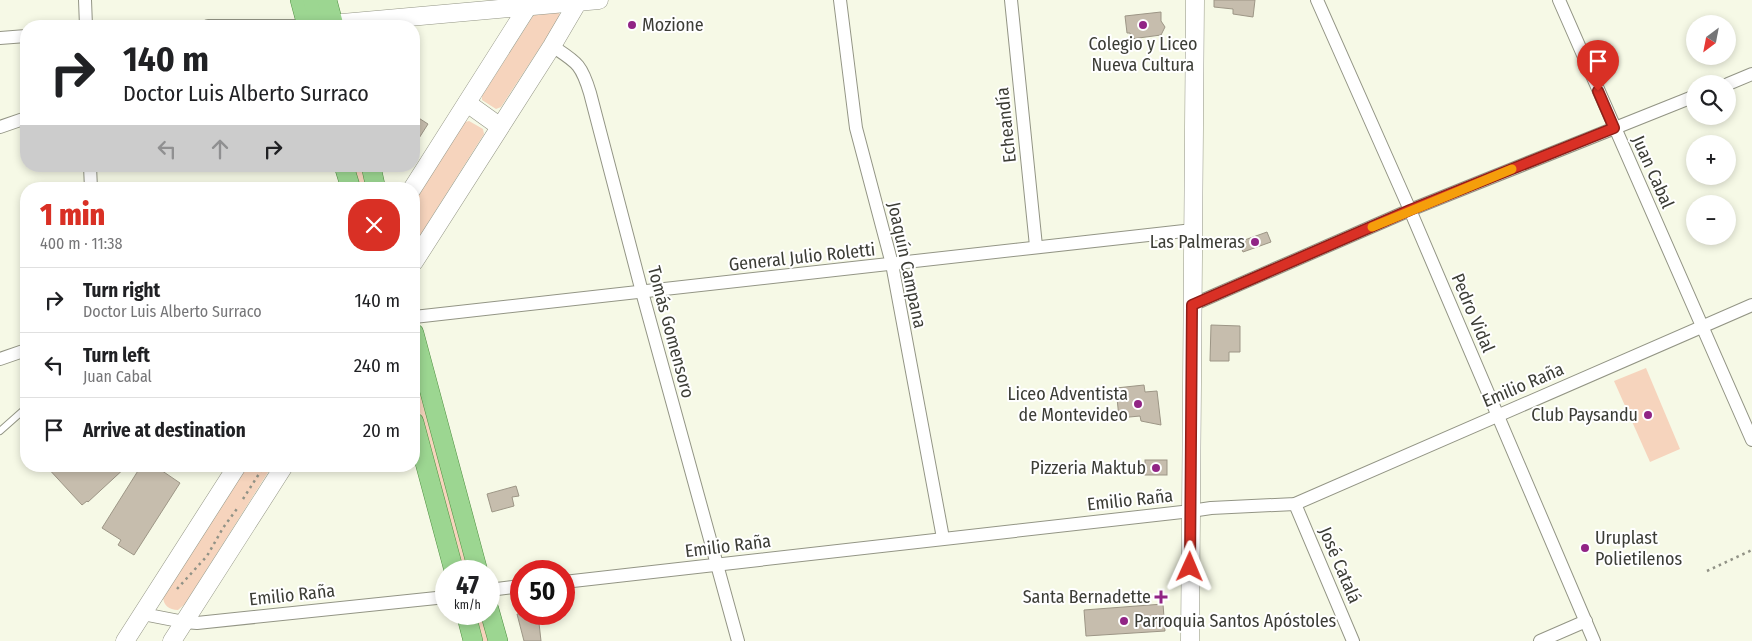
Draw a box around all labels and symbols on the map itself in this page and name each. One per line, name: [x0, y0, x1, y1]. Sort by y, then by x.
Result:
place label: Mozione: [642, 14, 704, 36]
north arrow: [1686, 15, 1736, 65]
marker: Mozione: [626, 19, 638, 31]
marker: Colegio y Liceo Nueva Cultura: [1137, 19, 1149, 31]
place label: Colegio y Liceo Nueva Cultura: [1089, 33, 1198, 76]
pin: [1577, 40, 1619, 91]
street label: Echeandía: [991, 86, 1021, 164]
street label: Juan Cabal: [1627, 132, 1679, 212]
street label: Joaquín Campana: [883, 200, 931, 330]
place label: Las Palmeras: [1150, 231, 1245, 253]
marker: Las Palmeras: [1249, 236, 1261, 248]
street label: General Julio Roletti: [728, 238, 876, 276]
street label: Tomás Gomensoro: [643, 264, 699, 400]
street label: Pedro Vidal: [1447, 270, 1500, 356]
street label: Emilio Raña: [1479, 358, 1567, 412]
place label: Liceo Adventista de Montevideo: [1007, 383, 1128, 426]
marker: Liceo Adventista de Montevideo: [1132, 398, 1144, 410]
place label: Club Paysandu: [1531, 404, 1638, 426]
marker: Club Paysandu: [1642, 409, 1654, 421]
place label: Pizzeria Maktub: [1030, 457, 1146, 479]
marker: Pizzeria Maktub: [1150, 462, 1162, 474]
street label: Emilio Raña: [1086, 485, 1174, 515]
street label: José Catalá: [1314, 523, 1366, 607]
place label: Uruplast Polietilenos: [1595, 527, 1682, 570]
street label: Emilio Raña: [684, 530, 772, 562]
position arrow: [1163, 540, 1215, 592]
marker: Uruplast Polietilenos: [1579, 542, 1591, 554]
speed limit sign: 50: [510, 560, 575, 625]
street label: Emilio Raña: [248, 580, 336, 610]
place label: Santa Bernadette: [1023, 586, 1151, 608]
marker: Santa Bernadette: [1155, 591, 1167, 603]
place label: Parroquia Santos Apóstoles: [1134, 610, 1337, 632]
marker: Parroquia Santos Apóstoles: [1118, 615, 1130, 627]

